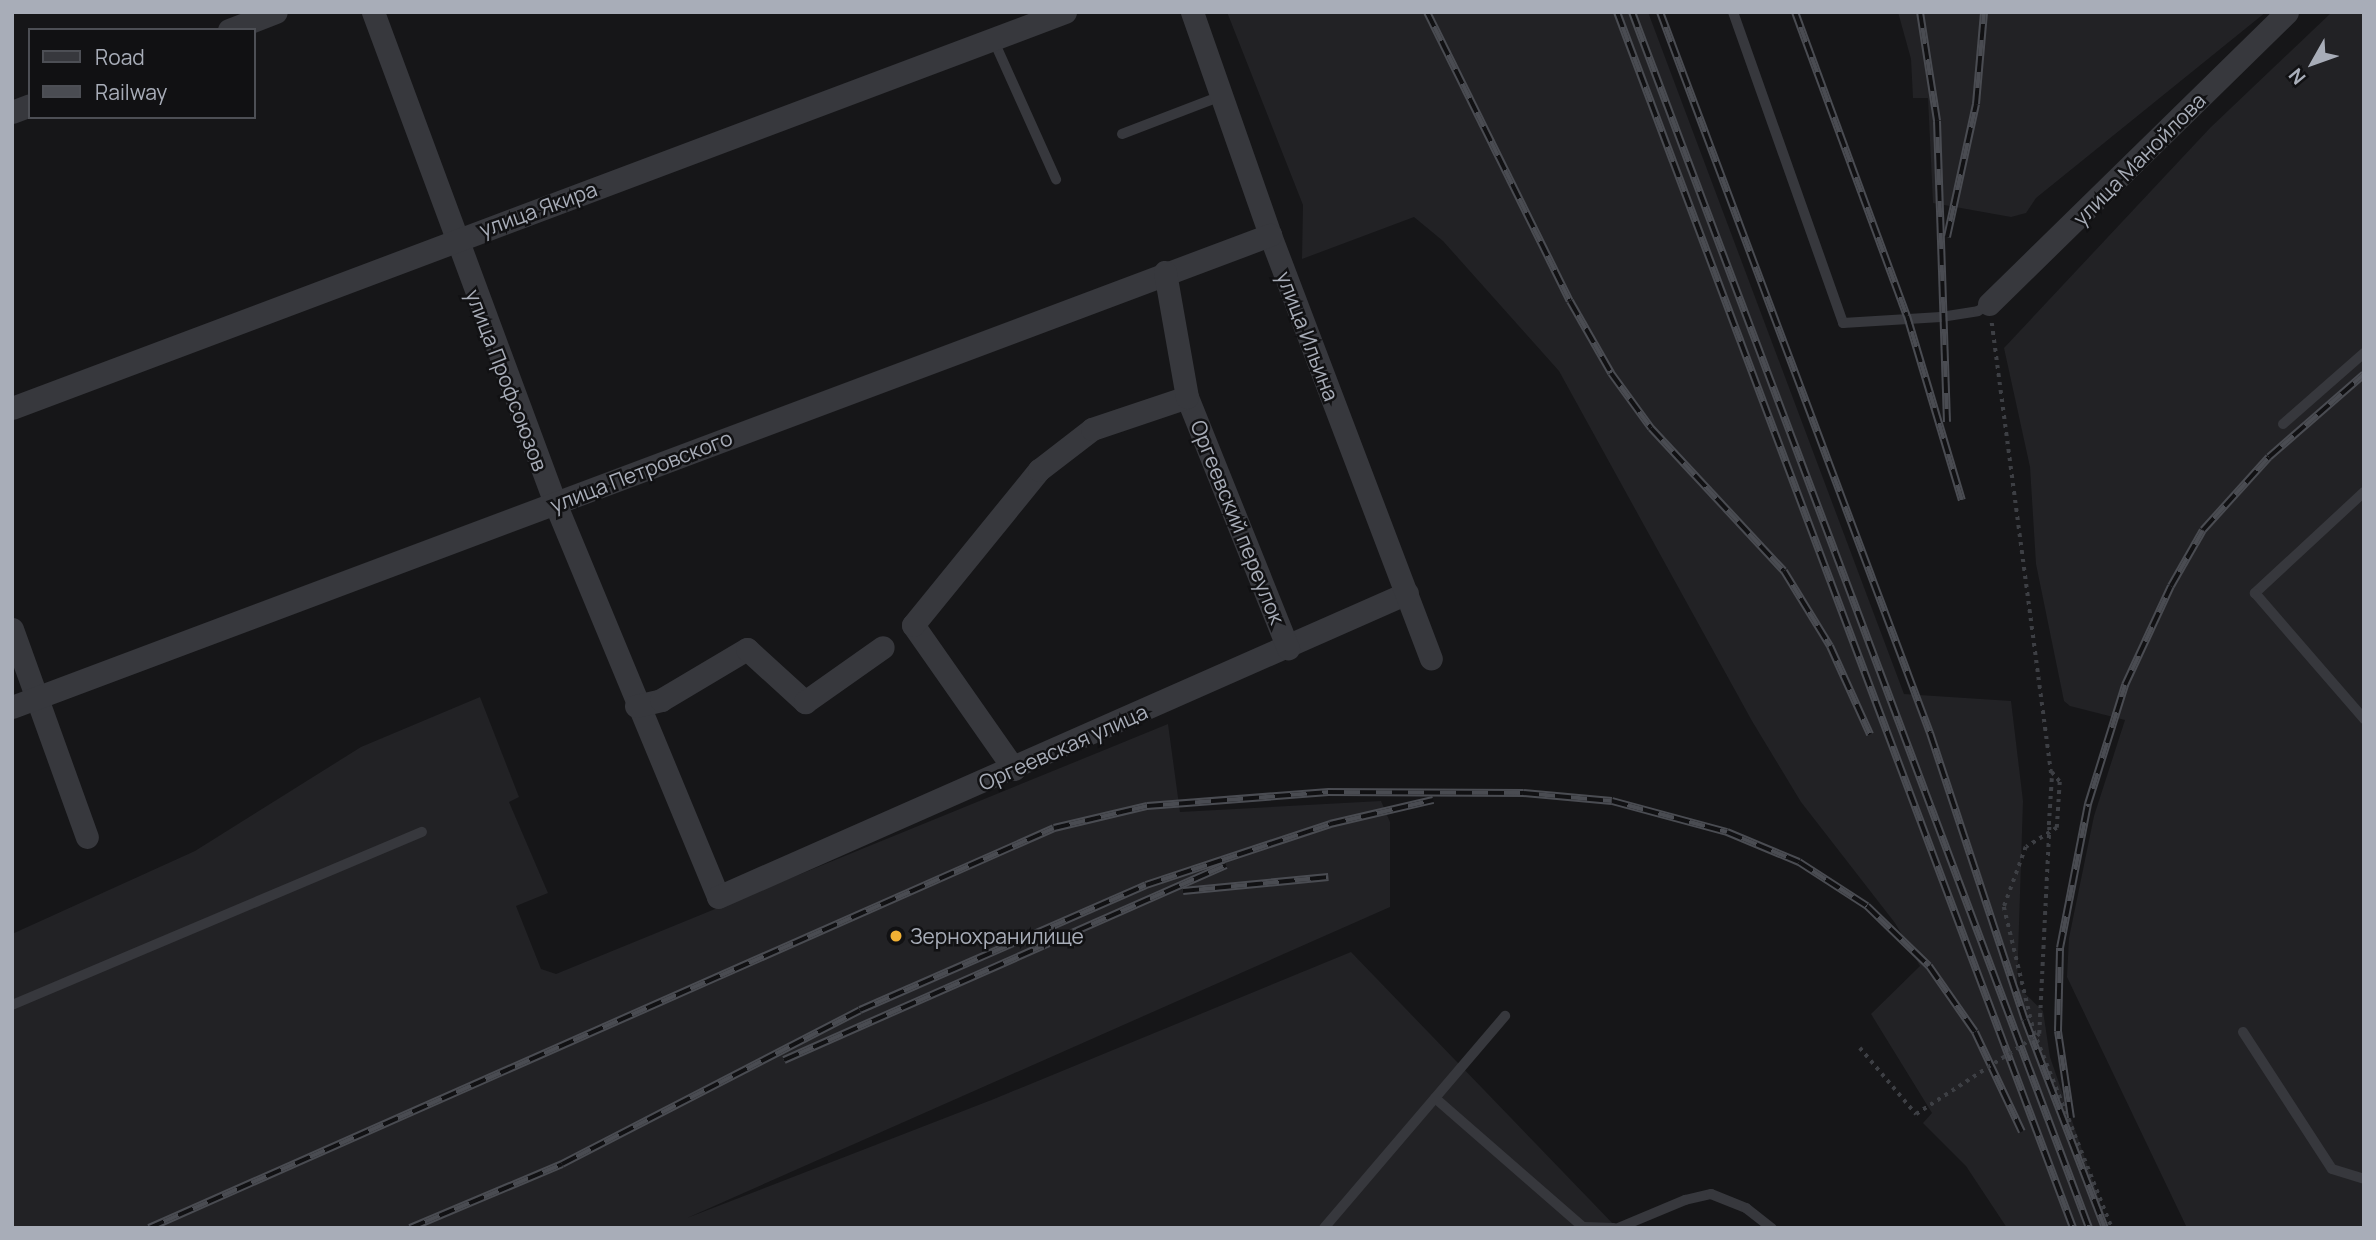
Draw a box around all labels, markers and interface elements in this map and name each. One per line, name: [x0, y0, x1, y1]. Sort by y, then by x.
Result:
legend: [28, 28, 256, 119]
north arrow: [2278, 28, 2348, 98]
text: Road: [95, 43, 145, 71]
text: N: [2283, 63, 2311, 90]
text: Railway: [95, 78, 167, 106]
street label: улица Манойлова: [2067, 87, 2211, 231]
street label: улица Якира: [476, 176, 600, 242]
street label: улица Ильина: [1272, 268, 1344, 404]
street label: улица Профсоюзов: [461, 286, 553, 474]
street label: Оргеевский переулок: [1186, 416, 1290, 628]
street label: улица Петровского: [546, 425, 736, 517]
street label: Оргеевская улица: [975, 698, 1151, 796]
place label: Зернохранилище: [910, 923, 1084, 949]
marker: Зернохранилище: [888, 928, 904, 944]

